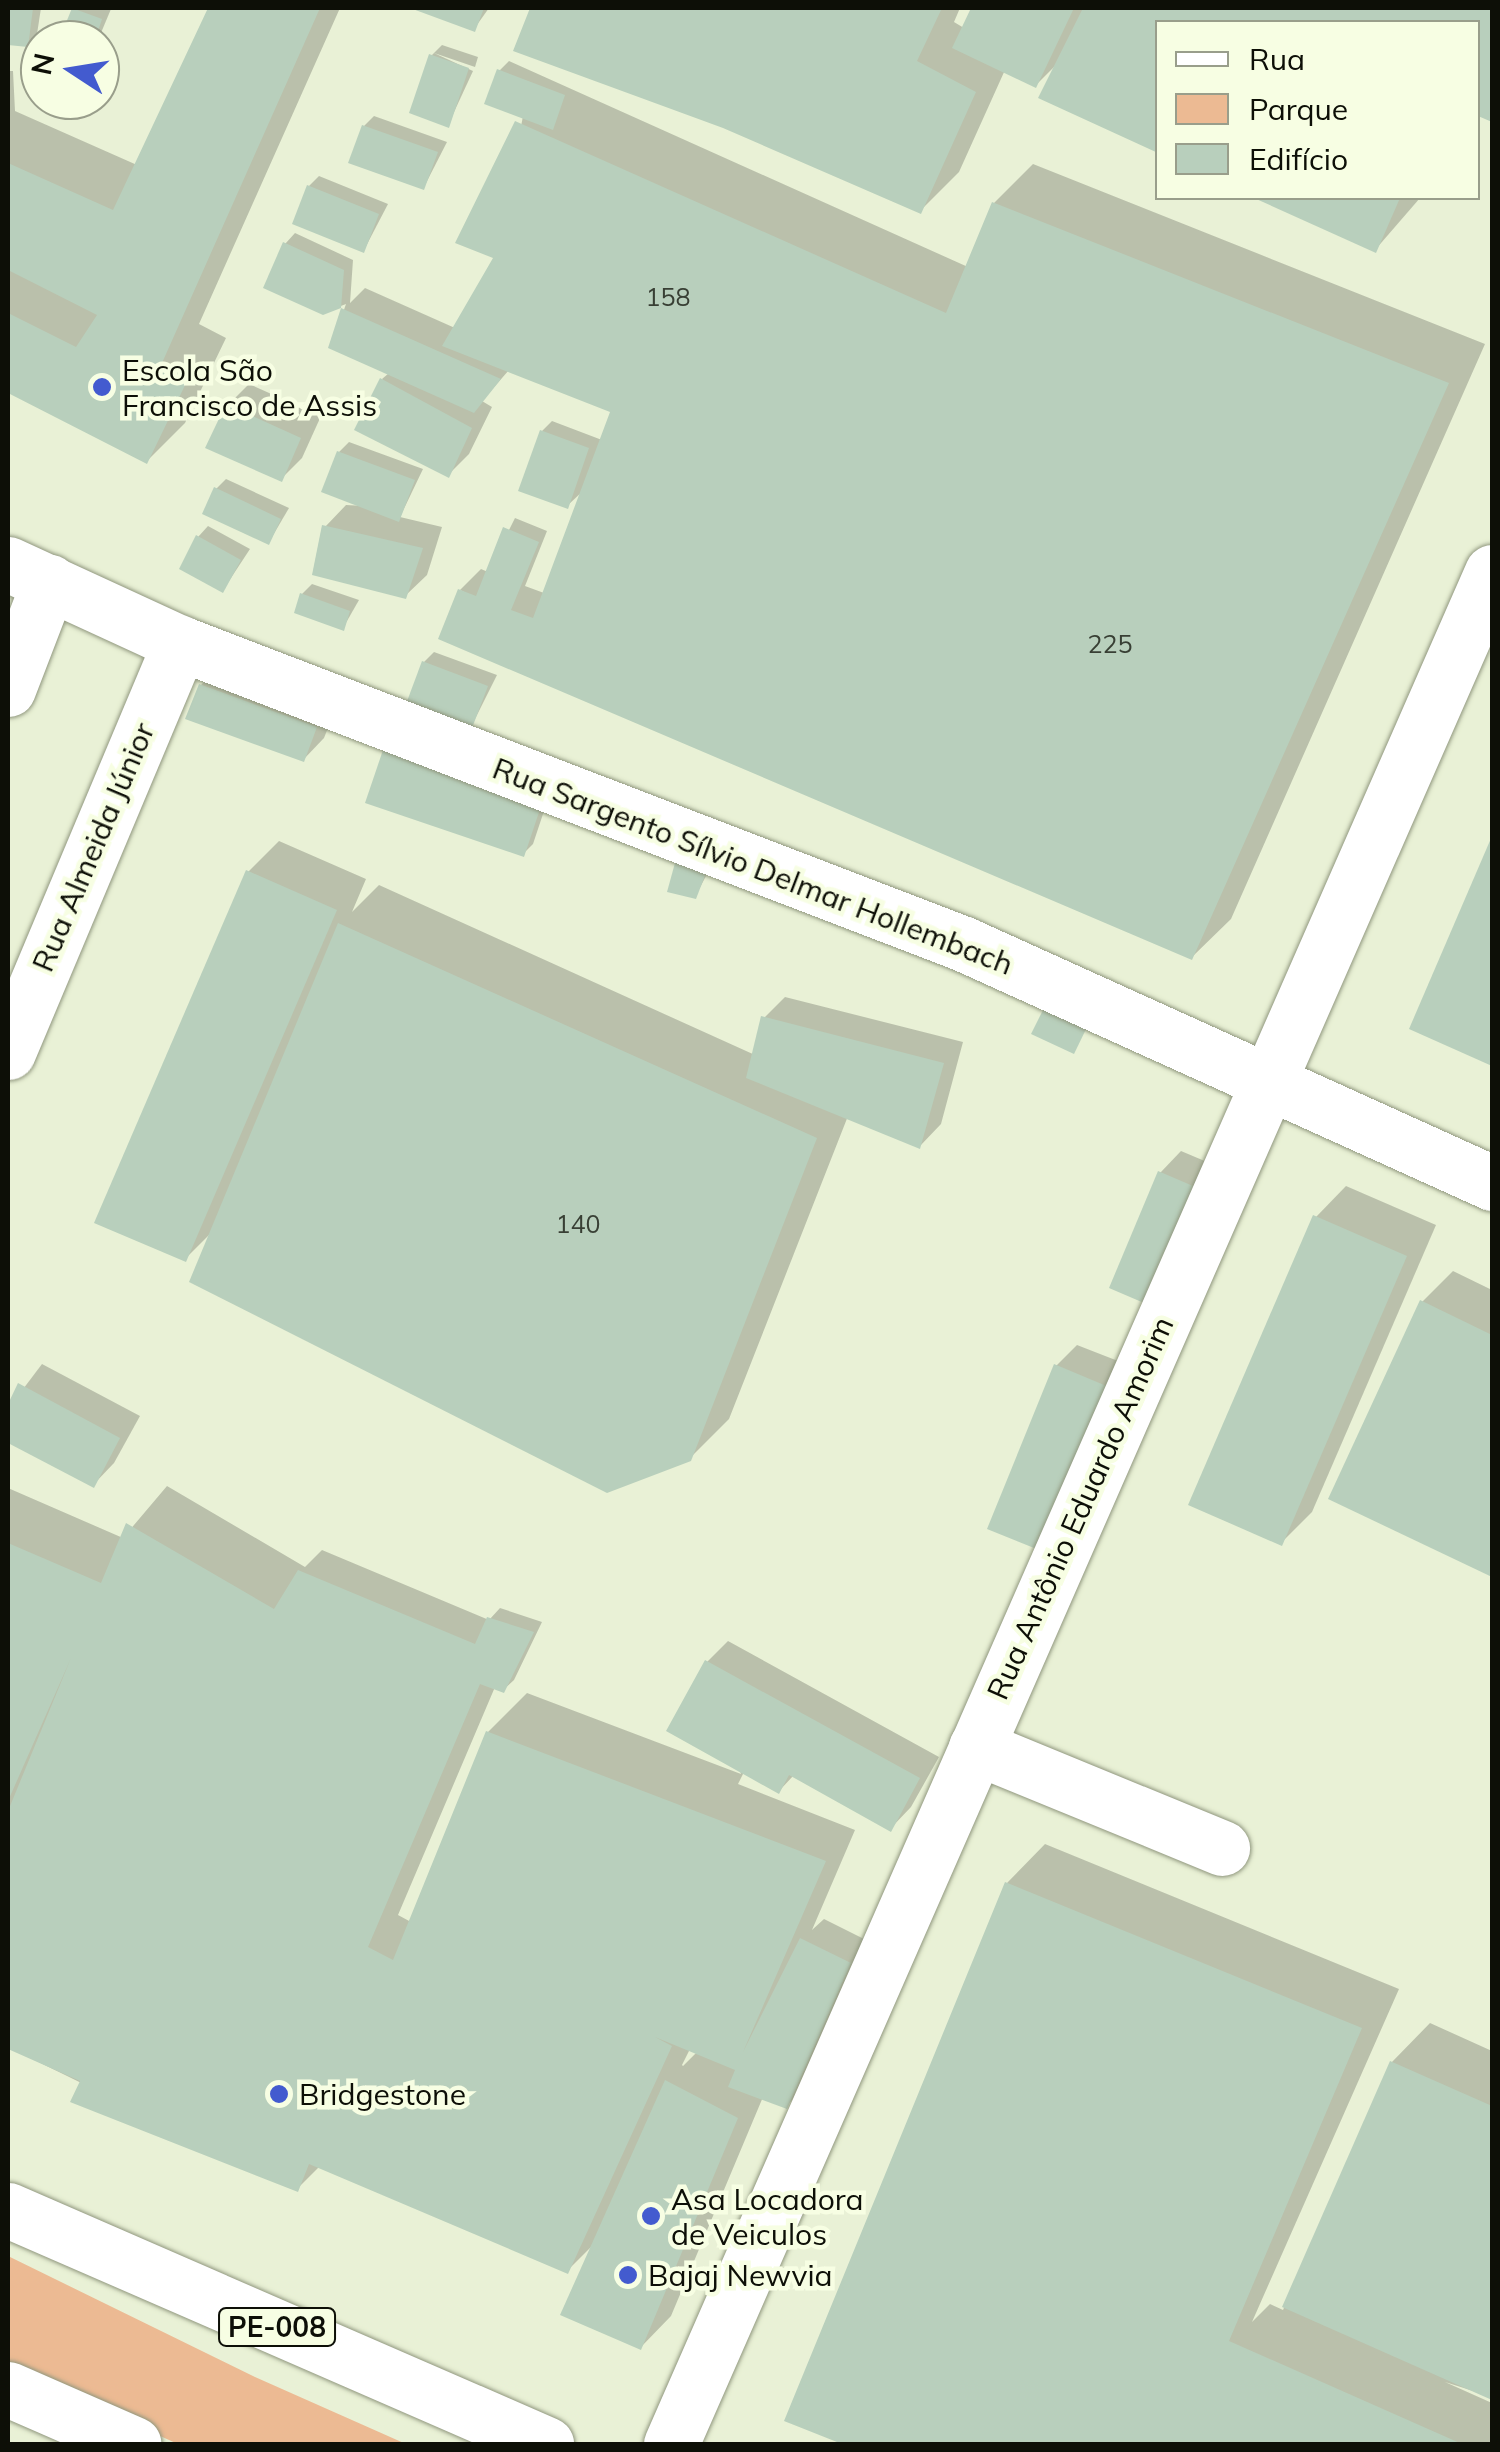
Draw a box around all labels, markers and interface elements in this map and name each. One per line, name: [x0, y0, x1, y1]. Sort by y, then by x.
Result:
north arrow: [20, 20, 120, 120]
legend: [1155, 20, 1480, 200]
text: Rua: [1249, 40, 1305, 78]
text: N: [23, 50, 61, 78]
text: Parque: [1249, 90, 1348, 128]
text: Edifício: [1249, 140, 1348, 178]
house number: 158: [646, 282, 690, 312]
place label: Escola São Francisco de Assis: [122, 352, 377, 422]
marker: Escola São Francisco de Assis: [91, 376, 113, 398]
house number: 225: [1088, 629, 1132, 659]
street label: Rua Almeida Júnior: [24, 717, 162, 977]
street label: Rua Sargento Sílvio Delmar Hollembach: [488, 750, 1018, 982]
house number: 140: [556, 1209, 600, 1239]
street label: Rua Antônio Eduardo Amorim: [979, 1311, 1181, 1705]
place label: Bridgestone: [299, 2076, 466, 2112]
marker: Bridgestone: [268, 2083, 290, 2105]
place label: Asa Locadora de Veiculos: [671, 2181, 863, 2252]
marker: Asa Locadora de Veiculos: [640, 2205, 662, 2227]
place label: Bajaj Newvia: [648, 2257, 833, 2293]
marker: Bajaj Newvia: [617, 2264, 639, 2286]
road number: PE-008: [217, 2304, 337, 2350]

